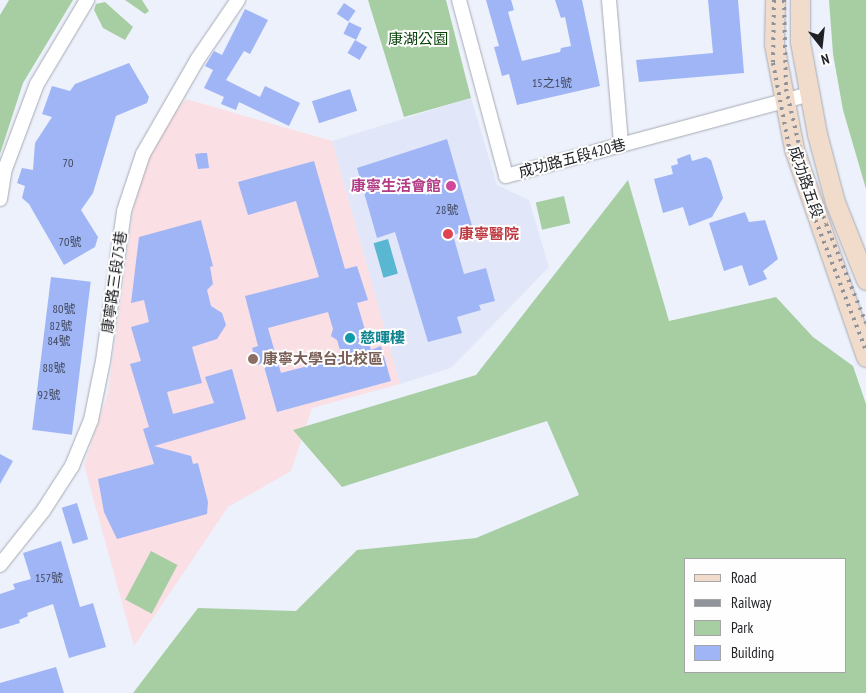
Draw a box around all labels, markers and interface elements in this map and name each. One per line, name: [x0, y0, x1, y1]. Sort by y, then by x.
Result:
north arrow: [796, 20, 846, 70]
park label: 康湖公園: [388, 30, 448, 48]
text: N: [819, 50, 831, 69]
house number: 15之1號: [532, 76, 572, 90]
street label: 成功路五段420巷: [516, 135, 628, 181]
street label: 成功路五段: [785, 144, 827, 220]
house number: 70: [63, 156, 73, 170]
place label: 康寧生活會館: [351, 177, 441, 195]
marker: 康寧生活會館: [445, 180, 457, 192]
house number: 28號: [436, 203, 458, 217]
place label: 康寧醫院: [459, 225, 519, 243]
marker: 康寧醫院: [441, 227, 455, 241]
street label: 康寧路三段75巷: [98, 230, 130, 334]
house number: 70號: [59, 235, 81, 249]
house number: 80號: [53, 302, 75, 316]
house number: 82號: [50, 319, 72, 333]
place label: 慈暉樓: [360, 329, 405, 347]
marker: 慈暉樓: [344, 332, 356, 344]
house number: 84號: [48, 334, 70, 348]
place label: 康寧大學台北校區: [263, 350, 383, 368]
marker: 康寧大學台北校區: [247, 353, 259, 365]
house number: 88號: [43, 361, 65, 375]
house number: 92號: [38, 388, 60, 402]
legend: [684, 558, 846, 673]
text: Road: [731, 568, 757, 587]
house number: 157號: [35, 571, 63, 585]
text: Railway: [731, 593, 771, 612]
text: Park: [731, 618, 753, 637]
text: Building: [731, 643, 774, 662]

